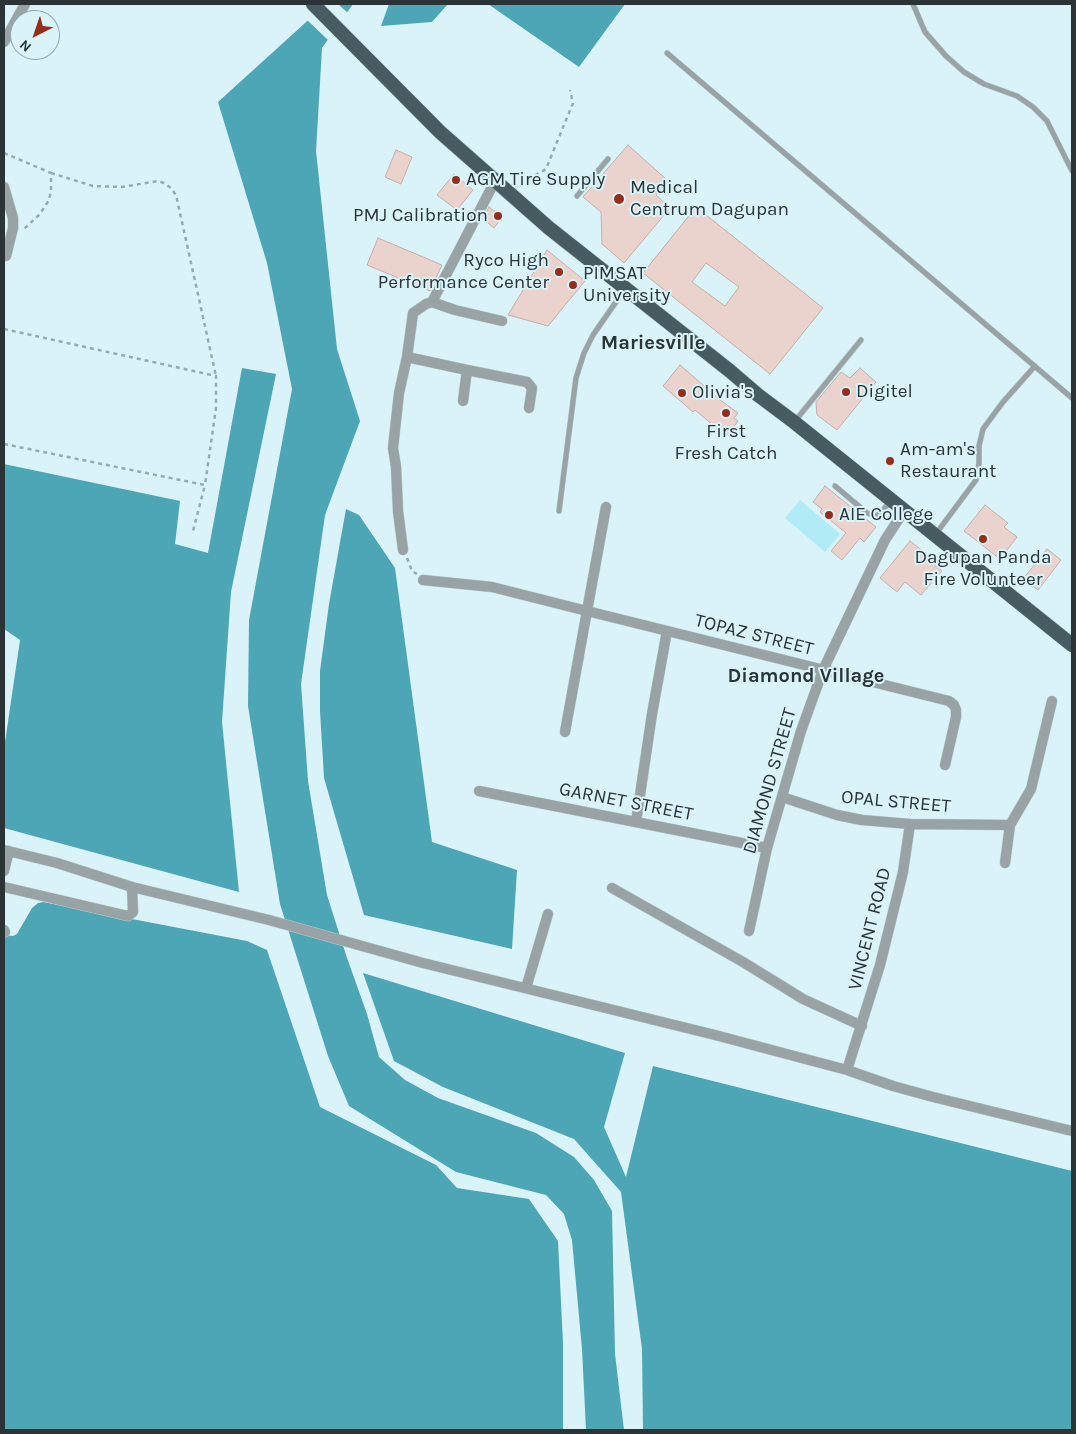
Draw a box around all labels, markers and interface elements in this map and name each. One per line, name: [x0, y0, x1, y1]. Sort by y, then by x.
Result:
north arrow: [10, 10, 60, 60]
text: N: [16, 36, 35, 56]
place label: AGM Tire Supply: [466, 169, 605, 191]
marker: AGM Tire Supply: [450, 174, 462, 186]
place label: Medical Centrum Dagupan: [630, 177, 789, 221]
marker: Medical Centrum Dagupan: [612, 192, 626, 206]
place label: PMJ Calibration: [353, 205, 488, 227]
marker: PMJ Calibration: [492, 210, 504, 222]
place label: Ryco High Performance Center: [378, 250, 549, 294]
place label: PIMSAT University: [583, 263, 670, 307]
marker: Ryco High Performance Center: [553, 266, 565, 278]
marker: PIMSAT University: [567, 279, 579, 291]
district label: Mariesville: [601, 331, 705, 355]
place label: Digitel: [856, 381, 913, 403]
place label: Olivia's: [692, 382, 753, 404]
marker: Digitel: [840, 386, 852, 398]
marker: Olivia's: [676, 387, 688, 399]
marker: First Fresh Catch: [720, 407, 732, 419]
place label: First Fresh Catch: [674, 421, 778, 465]
place label: Am-am's Restaurant: [900, 439, 996, 483]
marker: Am-am's Restaurant: [884, 455, 896, 467]
place label: AIE College: [839, 504, 933, 526]
marker: AIE College: [823, 509, 835, 521]
marker: Dagupan Panda Fire Volunteer: [977, 533, 989, 545]
place label: Dagupan Panda Fire Volunteer: [915, 547, 1051, 591]
street label: TOPAZ STREET: [692, 609, 816, 661]
district label: Diamond Village: [728, 664, 884, 688]
street label: DIAMOND STREET: [738, 705, 802, 857]
street label: GARNET STREET: [557, 778, 695, 826]
street label: OPAL STREET: [840, 786, 952, 818]
street label: VINCENT ROAD: [844, 865, 896, 993]

